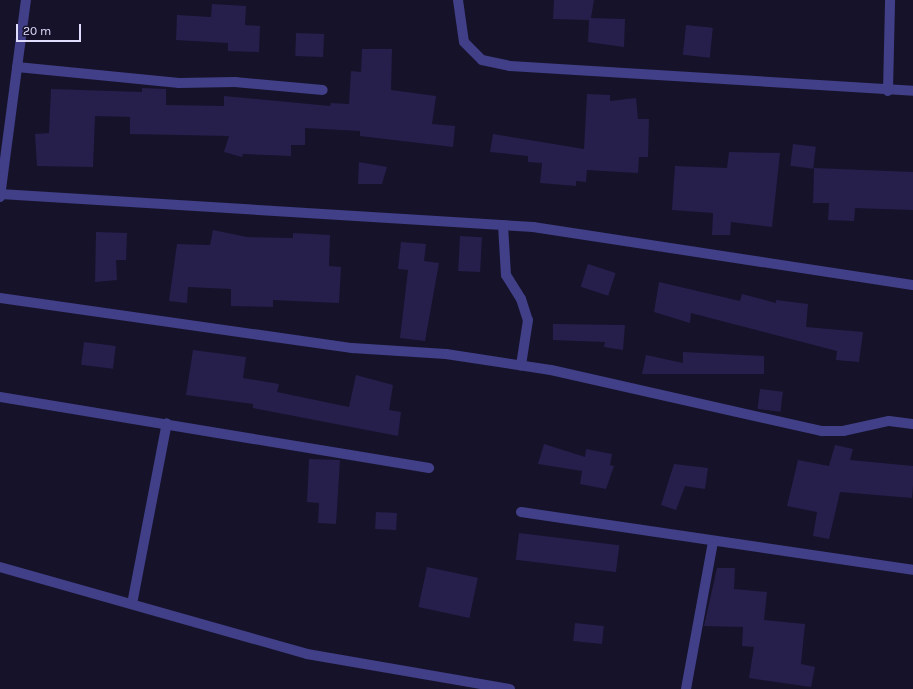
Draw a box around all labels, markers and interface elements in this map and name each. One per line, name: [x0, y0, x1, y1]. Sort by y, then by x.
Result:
scale bar: [18, 16, 83, 42]
text: 20 m: [23, 24, 51, 38]

